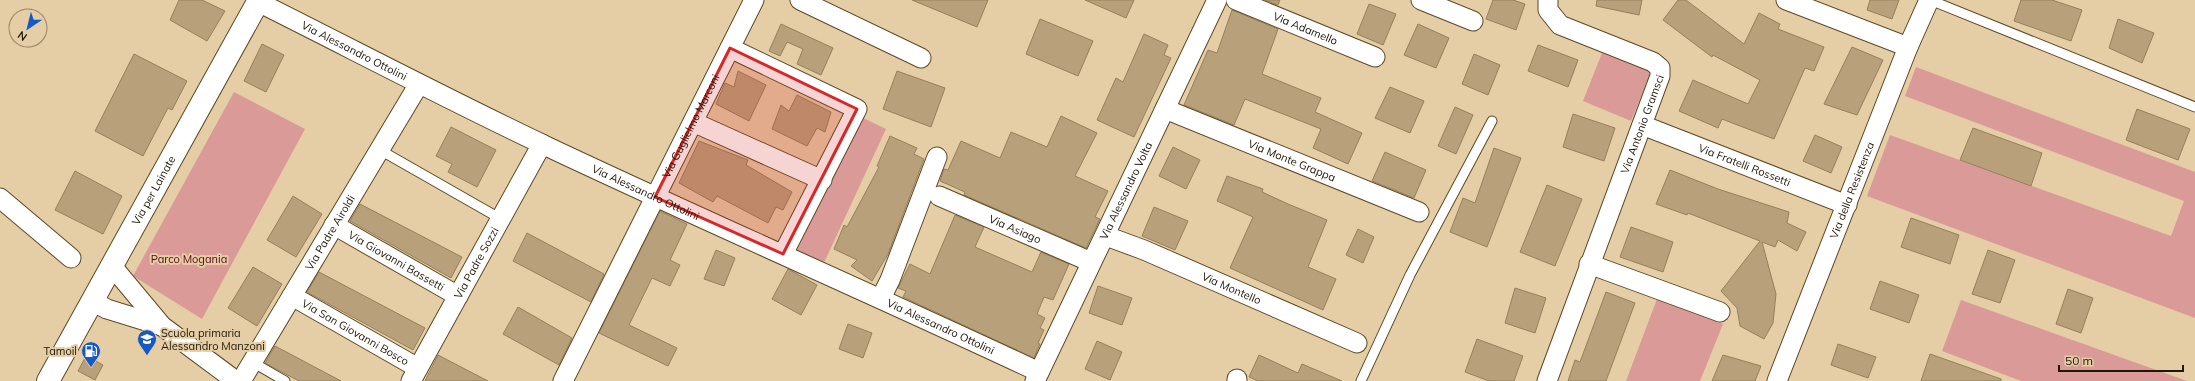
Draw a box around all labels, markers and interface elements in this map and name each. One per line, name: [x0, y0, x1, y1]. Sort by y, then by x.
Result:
north arrow: [8, 8, 48, 48]
street label: Via Adamello: [1271, 9, 1340, 48]
street label: Via Alessandro Ottolini: [299, 18, 410, 83]
text: N: [15, 28, 30, 44]
street label: Via Guglielmo Marconi: [659, 72, 723, 180]
street label: Via Antonio Gramsci: [1617, 73, 1667, 175]
street label: Via Monte Grappa: [1246, 137, 1338, 184]
street label: Via Alessandro Volta: [1097, 139, 1155, 242]
street label: Via della Resistenza: [1827, 140, 1877, 240]
street label: Via Fratelli Rossetti: [1696, 141, 1793, 189]
street label: Via per Lainate: [129, 153, 178, 228]
street label: Via Alessandro Ottolini: [590, 162, 702, 223]
street label: Via Padre Airoldi: [302, 192, 358, 273]
street label: Via Asiago: [987, 212, 1043, 247]
street label: Via Padre Sozzi: [451, 225, 502, 301]
street label: Via Giovanni Bassetti: [346, 228, 447, 294]
park label: Parco Mogania: [151, 252, 227, 266]
street label: Via Montello: [1200, 269, 1263, 307]
street label: Via San Giovanni Bosco: [299, 296, 411, 368]
street label: Via Alessandro Ottolini: [885, 296, 997, 357]
place label: Scuola primaria Alessandro Manzoni: [161, 326, 265, 353]
school or university icon: Scuola primaria Alessandro Manzoni: [136, 328, 158, 356]
fuel station icon: Tamoil: [80, 340, 102, 368]
place label: Tamoil: [43, 344, 77, 358]
scale bar: [2059, 347, 2183, 373]
text: 50 m: [2065, 353, 2093, 368]

